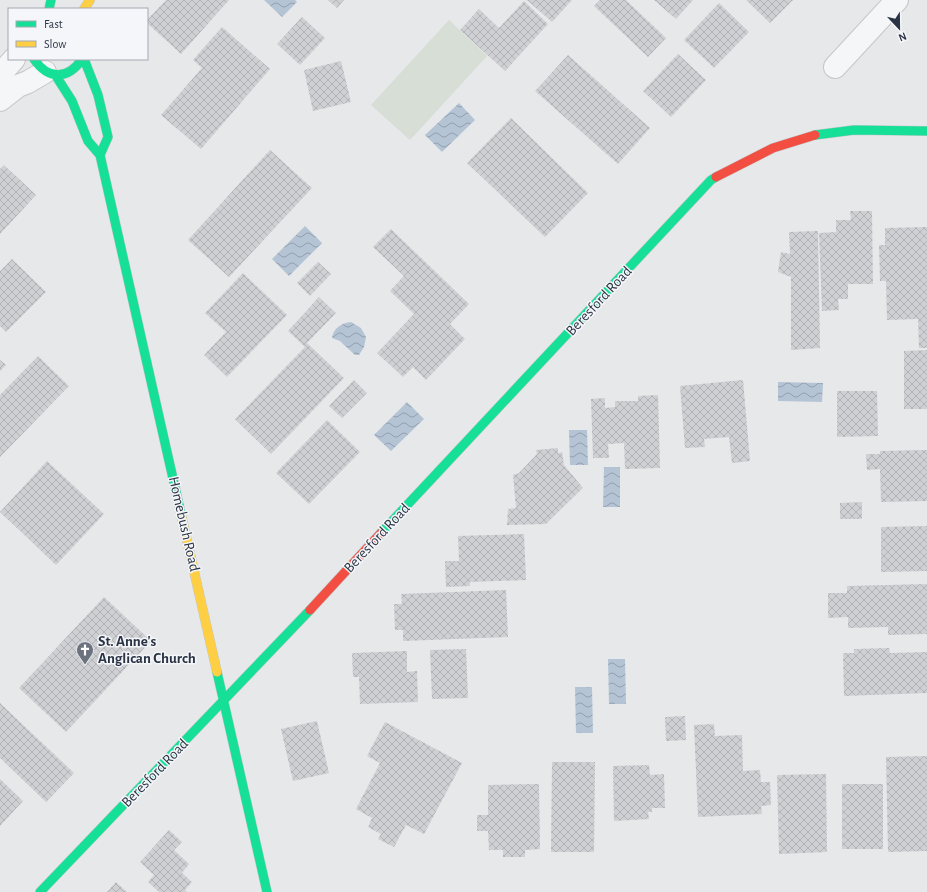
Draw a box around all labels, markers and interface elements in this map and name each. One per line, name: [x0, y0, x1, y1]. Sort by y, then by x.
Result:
legend: [8, 8, 148, 60]
north arrow: [879, 8, 919, 48]
text: Fast: [44, 18, 63, 30]
text: N: [897, 30, 908, 43]
text: Slow: [44, 38, 66, 50]
street label: Beresford Road: [563, 263, 635, 338]
street label: Homebush Road: [166, 475, 202, 573]
street label: Beresford Road: [341, 500, 413, 575]
place label: St. Anne's Anglican Church: [98, 634, 196, 666]
church icon: St. Anne's Anglican Church: [75, 640, 95, 665]
street label: Beresford Road: [119, 736, 191, 810]

